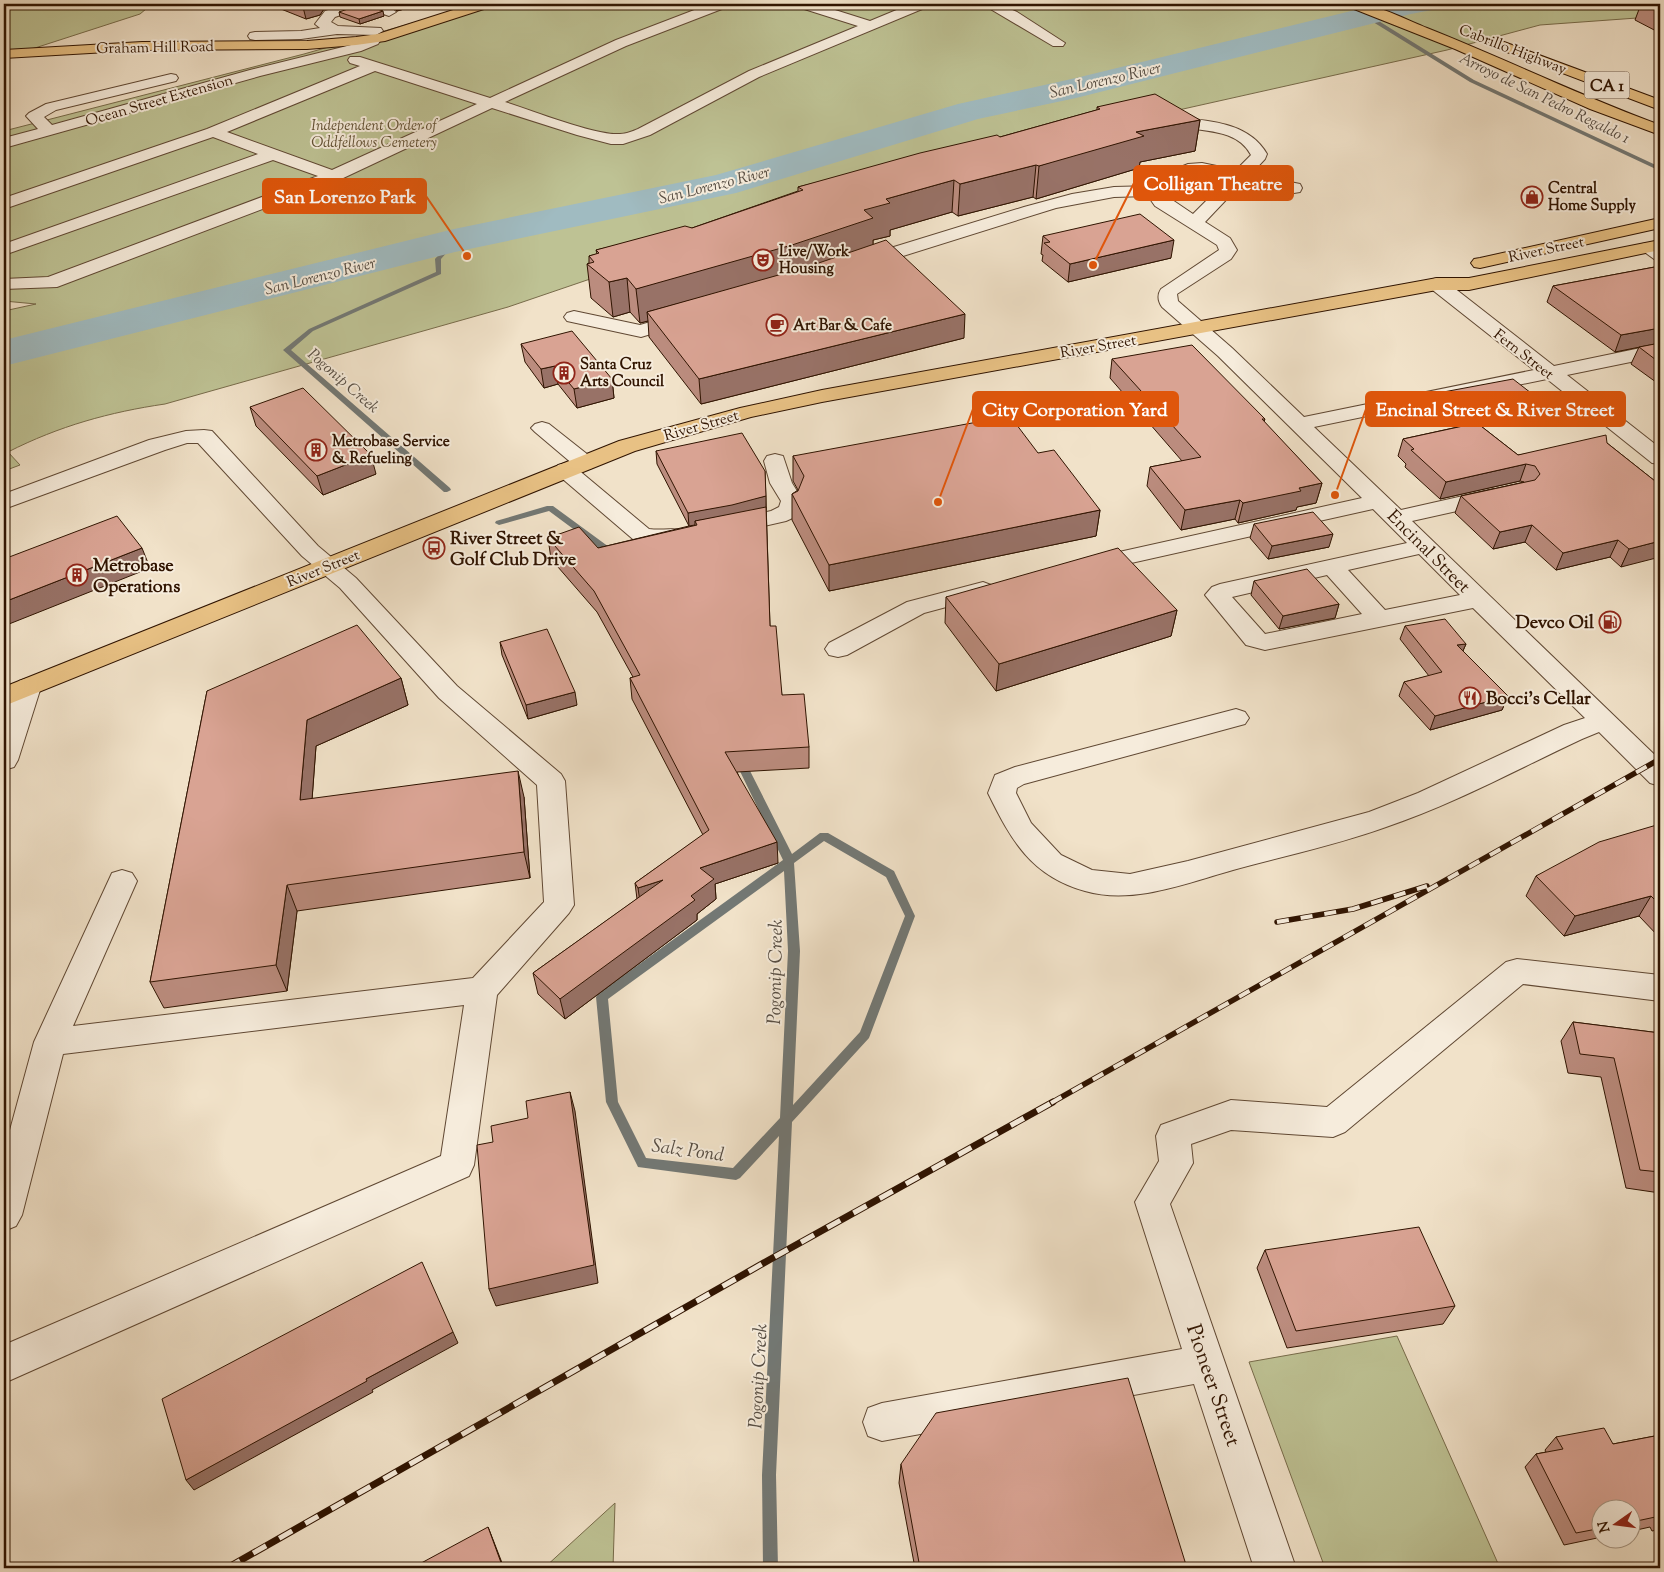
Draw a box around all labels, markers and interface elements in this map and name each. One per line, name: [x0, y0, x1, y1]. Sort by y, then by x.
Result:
street label: Cabrillo Highway: [1456, 20, 1570, 81]
street label: Graham Hill Road: [96, 37, 214, 60]
water label: Arroyo de San Pedro Regaldo 1: [1455, 48, 1633, 151]
water label: San Lorenzo River: [1048, 57, 1164, 105]
street label: Ocean Street Extension: [83, 70, 236, 133]
road number: CA 1: [1584, 72, 1630, 98]
park label: Independent Order of Oddfellows Cemetery: [311, 116, 438, 154]
water label: San Lorenzo River: [657, 161, 773, 211]
callout: Colligan Theatre: [1134, 166, 1293, 200]
text: Colligan Theatre: [1144, 172, 1282, 199]
callout: San Lorenzo Park: [263, 179, 426, 213]
place label: Central Home Supply: [1548, 179, 1637, 217]
text: San Lorenzo Park: [274, 185, 417, 212]
shop icon: Central Home Supply: [1520, 185, 1544, 209]
street label: River Street: [1507, 232, 1586, 269]
place label: Live/Work Housing: [779, 242, 850, 280]
theatre icon: Live/Work Housing: [751, 248, 775, 272]
water label: San Lorenzo River: [263, 252, 379, 302]
cafe icon: Art Bar & Cafe: [765, 313, 789, 337]
place label: Art Bar & Cafe: [793, 316, 892, 337]
street label: Fern Street: [1488, 325, 1558, 385]
street label: River Street: [1059, 330, 1138, 364]
water label: Pogonip Creek: [301, 344, 383, 420]
place label: Santa Cruz Arts Council: [580, 355, 665, 393]
building icon: Santa Cruz Arts Council: [552, 361, 576, 385]
callout: City Corporation Yard: [973, 392, 1178, 426]
callout: Encinal Street & River Street: [1366, 392, 1625, 426]
text: City Corporation Yard: [982, 398, 1168, 425]
text: Encinal Street & River Street: [1376, 398, 1615, 425]
street label: River Street: [662, 406, 741, 447]
place label: Metrobase Service & Refueling: [332, 432, 450, 470]
building icon: Metrobase Service & Refueling: [304, 438, 328, 462]
street label: Encinal Street: [1380, 505, 1475, 600]
place label: River Street & Golf Club Drive: [450, 527, 577, 574]
bus stop icon: River Street & Golf Club Drive: [422, 536, 446, 560]
street label: River Street: [284, 545, 363, 594]
place label: Metrobase Operations: [93, 554, 180, 601]
building icon: Metrobase Operations: [65, 563, 89, 587]
fuel station icon: Devco Oil: [1598, 610, 1622, 634]
place label: Devco Oil: [1515, 611, 1595, 637]
restaurant icon: Bocci's Cellar: [1458, 686, 1482, 710]
place label: Bocci's Cellar: [1486, 687, 1591, 713]
water label: Pogonip Creek: [762, 919, 791, 1025]
water label: Salz Pond: [650, 1133, 726, 1170]
street label: Pioneer Street: [1177, 1321, 1247, 1451]
water label: Pogonip Creek: [743, 1322, 776, 1429]
north arrow: [1592, 1500, 1642, 1550]
text: N: [1594, 1519, 1616, 1535]

